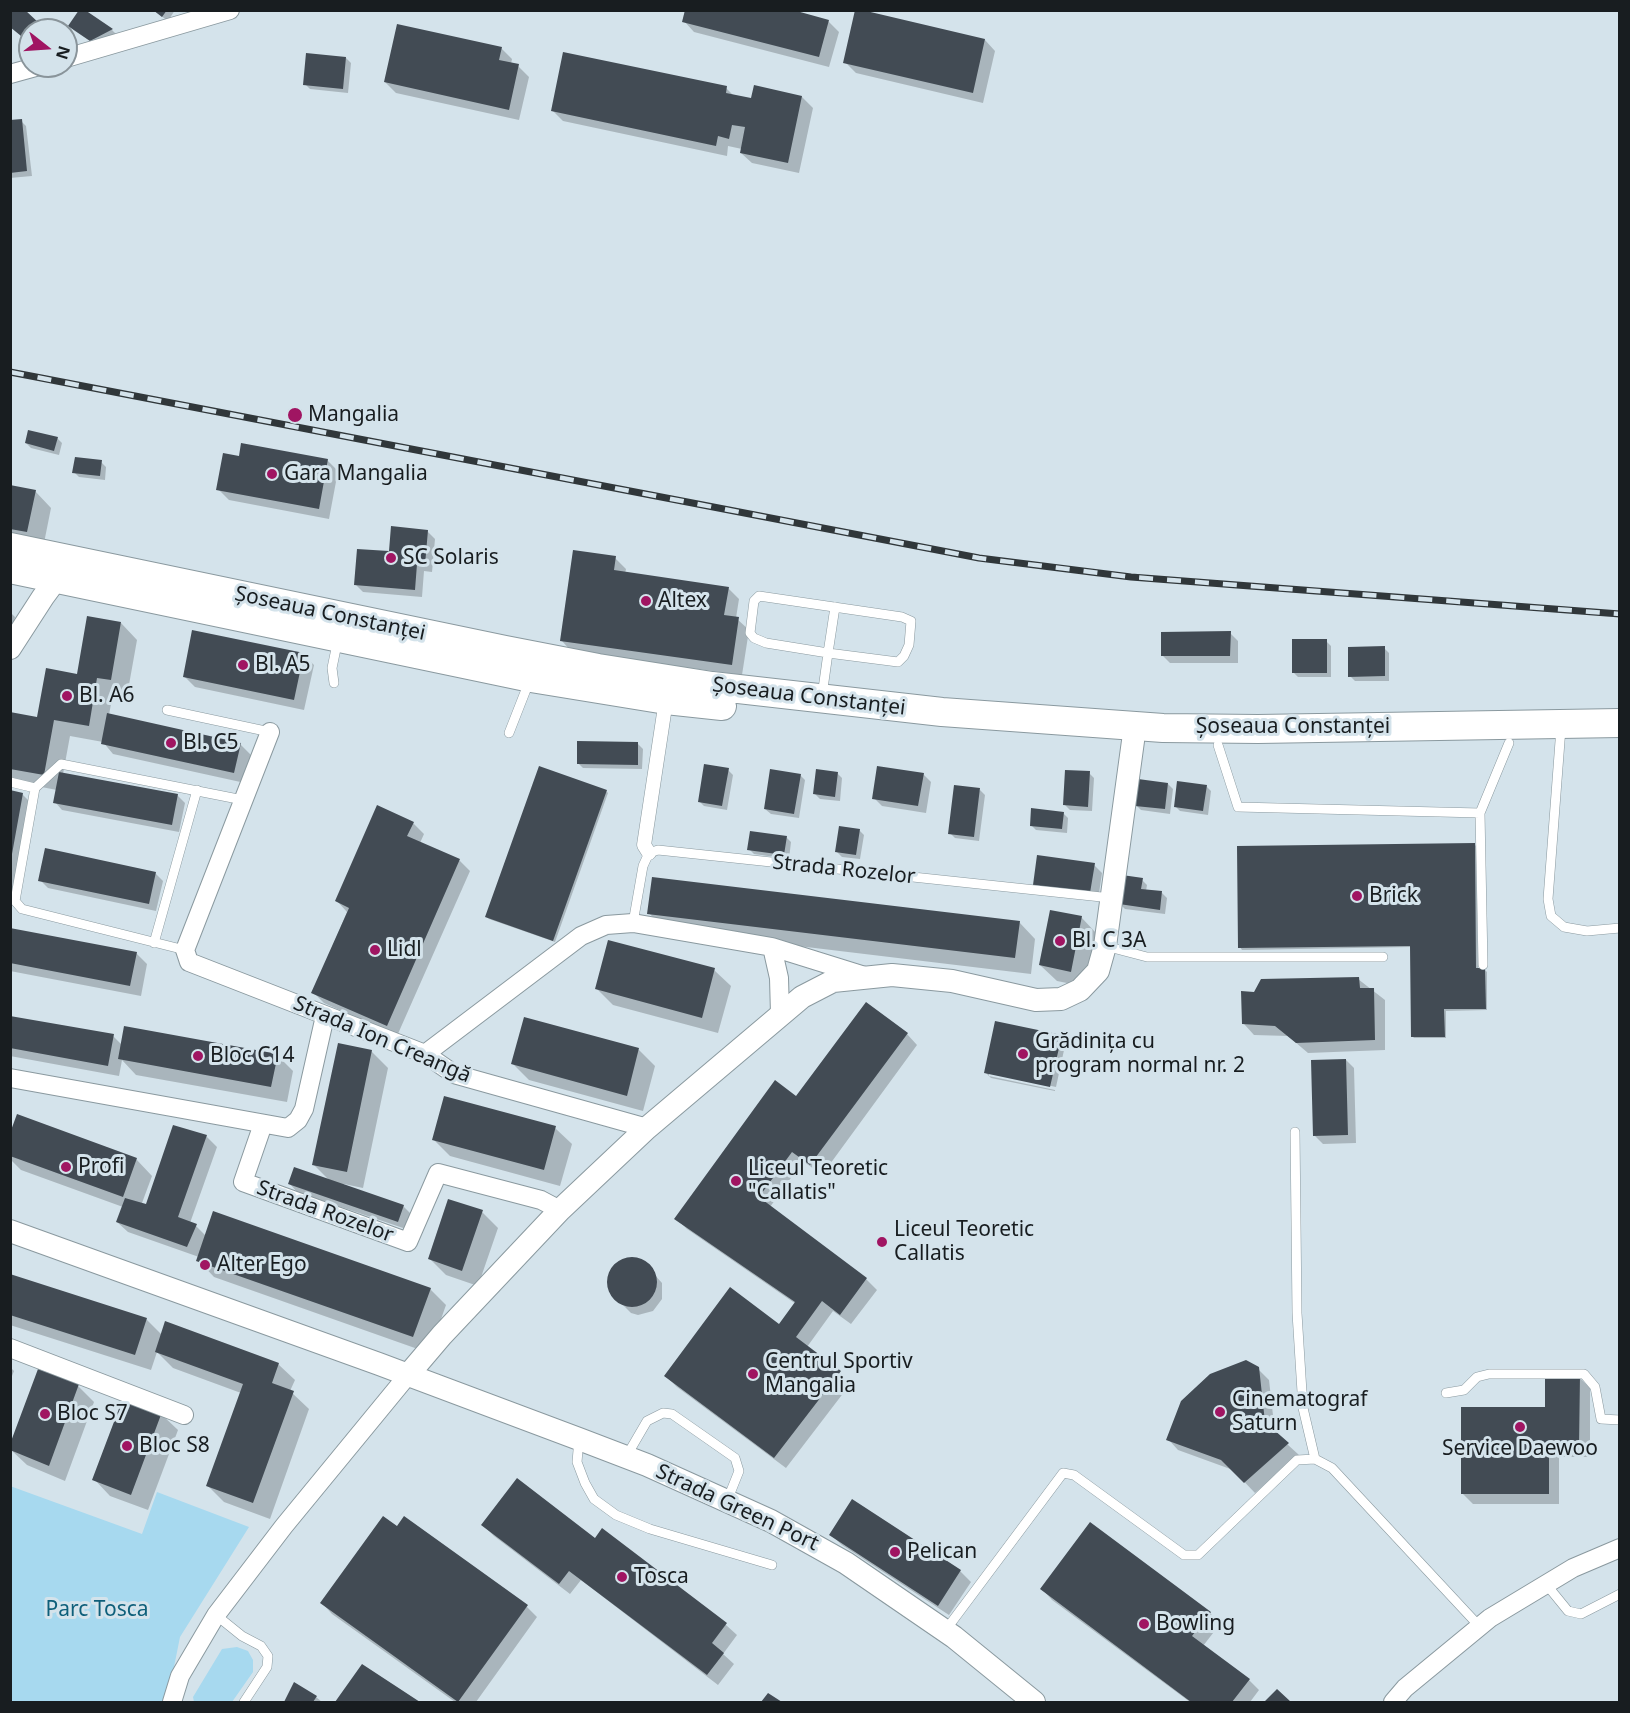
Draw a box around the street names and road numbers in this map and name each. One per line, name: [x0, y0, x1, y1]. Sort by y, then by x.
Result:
street label: Șoseaua Constanței: [232, 581, 428, 647]
street label: Șoseaua Constanței: [711, 673, 907, 721]
street label: Șoseaua Constanței: [1196, 714, 1390, 740]
street label: Strada Rozelor: [771, 850, 917, 890]
street label: Strada Ion Creangă: [289, 991, 475, 1089]
street label: Strada Rozelor: [253, 1176, 397, 1248]
street label: Strada Green Port: [652, 1459, 822, 1557]

